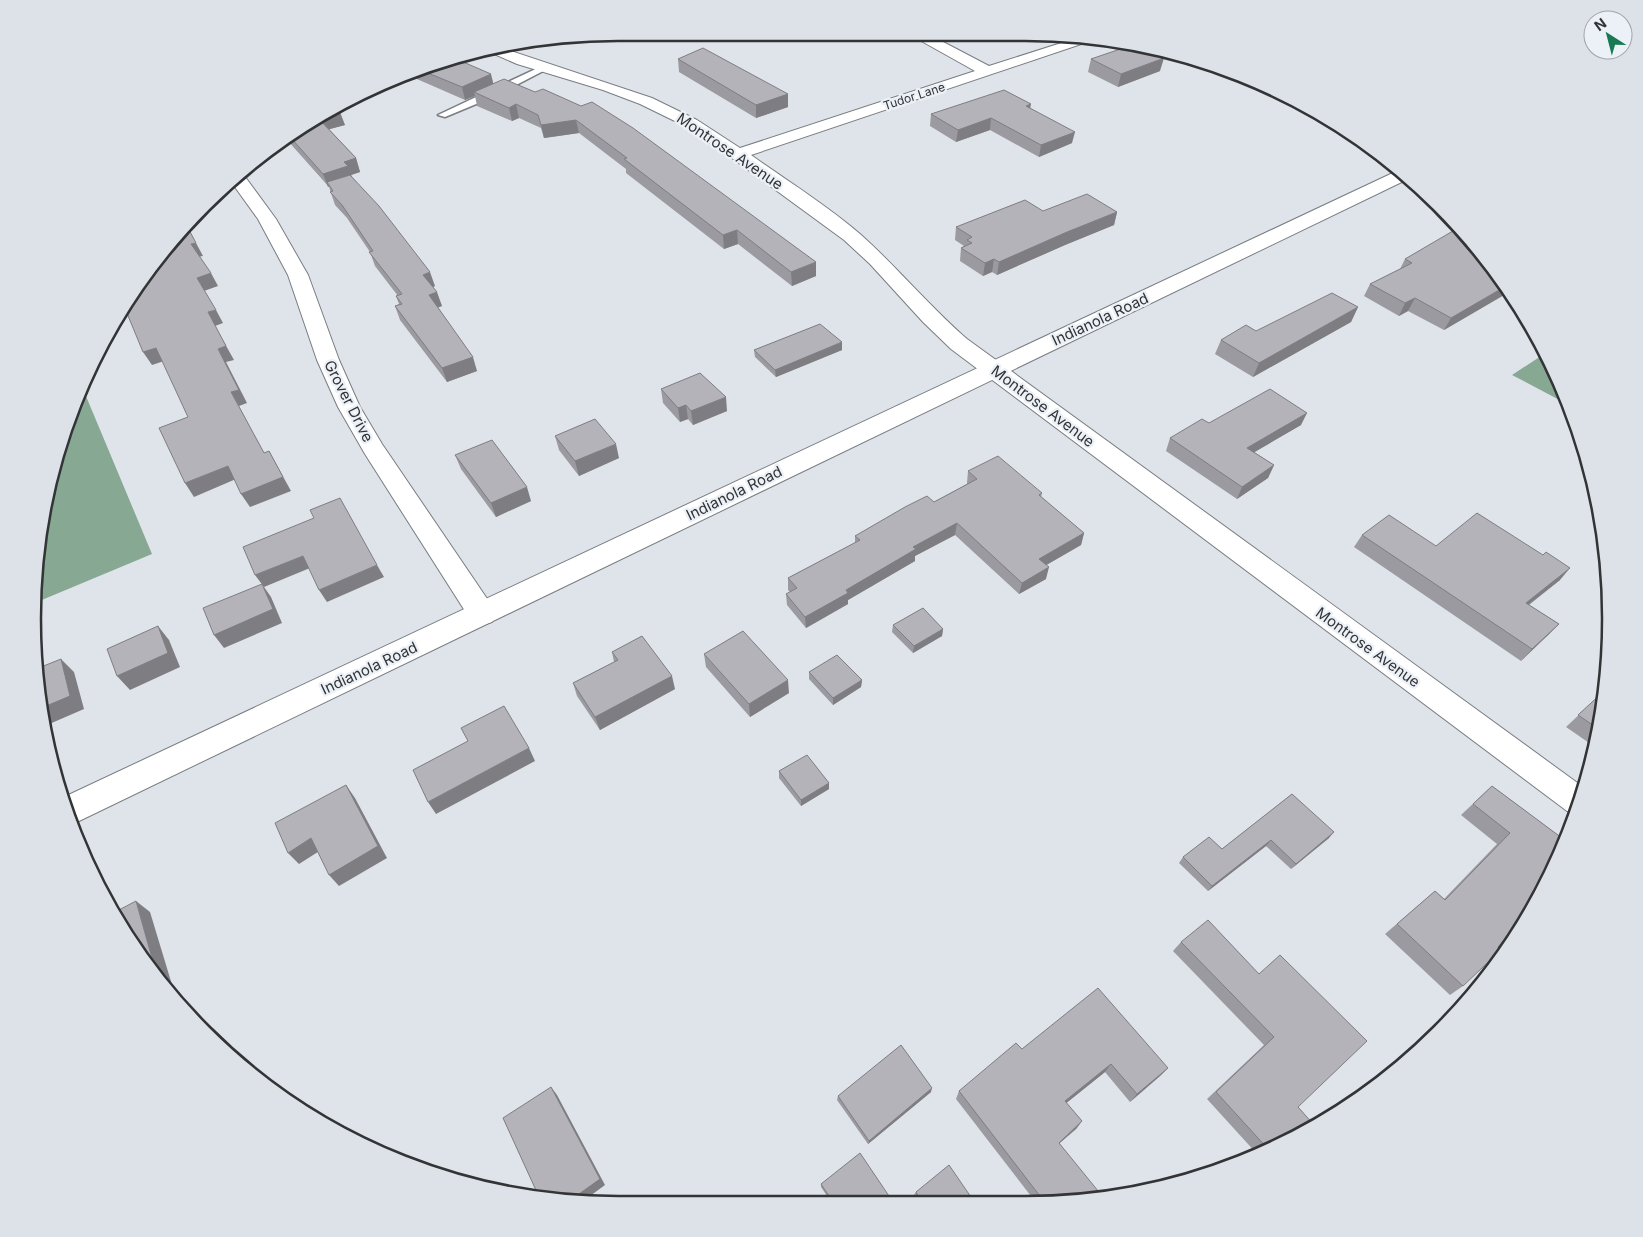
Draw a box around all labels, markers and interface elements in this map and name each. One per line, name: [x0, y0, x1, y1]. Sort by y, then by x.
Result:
north arrow: [1583, 10, 1633, 60]
text: N: [1591, 14, 1609, 34]
street label: Tudor Lane: [881, 79, 947, 113]
street label: Montrose Avenue: [673, 108, 787, 194]
street label: Indianola Road: [1049, 288, 1151, 350]
street label: Grover Drive: [320, 357, 378, 445]
street label: Montrose Avenue: [988, 361, 1098, 451]
street label: Indianola Road: [683, 462, 785, 524]
street label: Montrose Avenue: [1312, 603, 1424, 691]
street label: Indianola Road: [318, 637, 420, 699]

